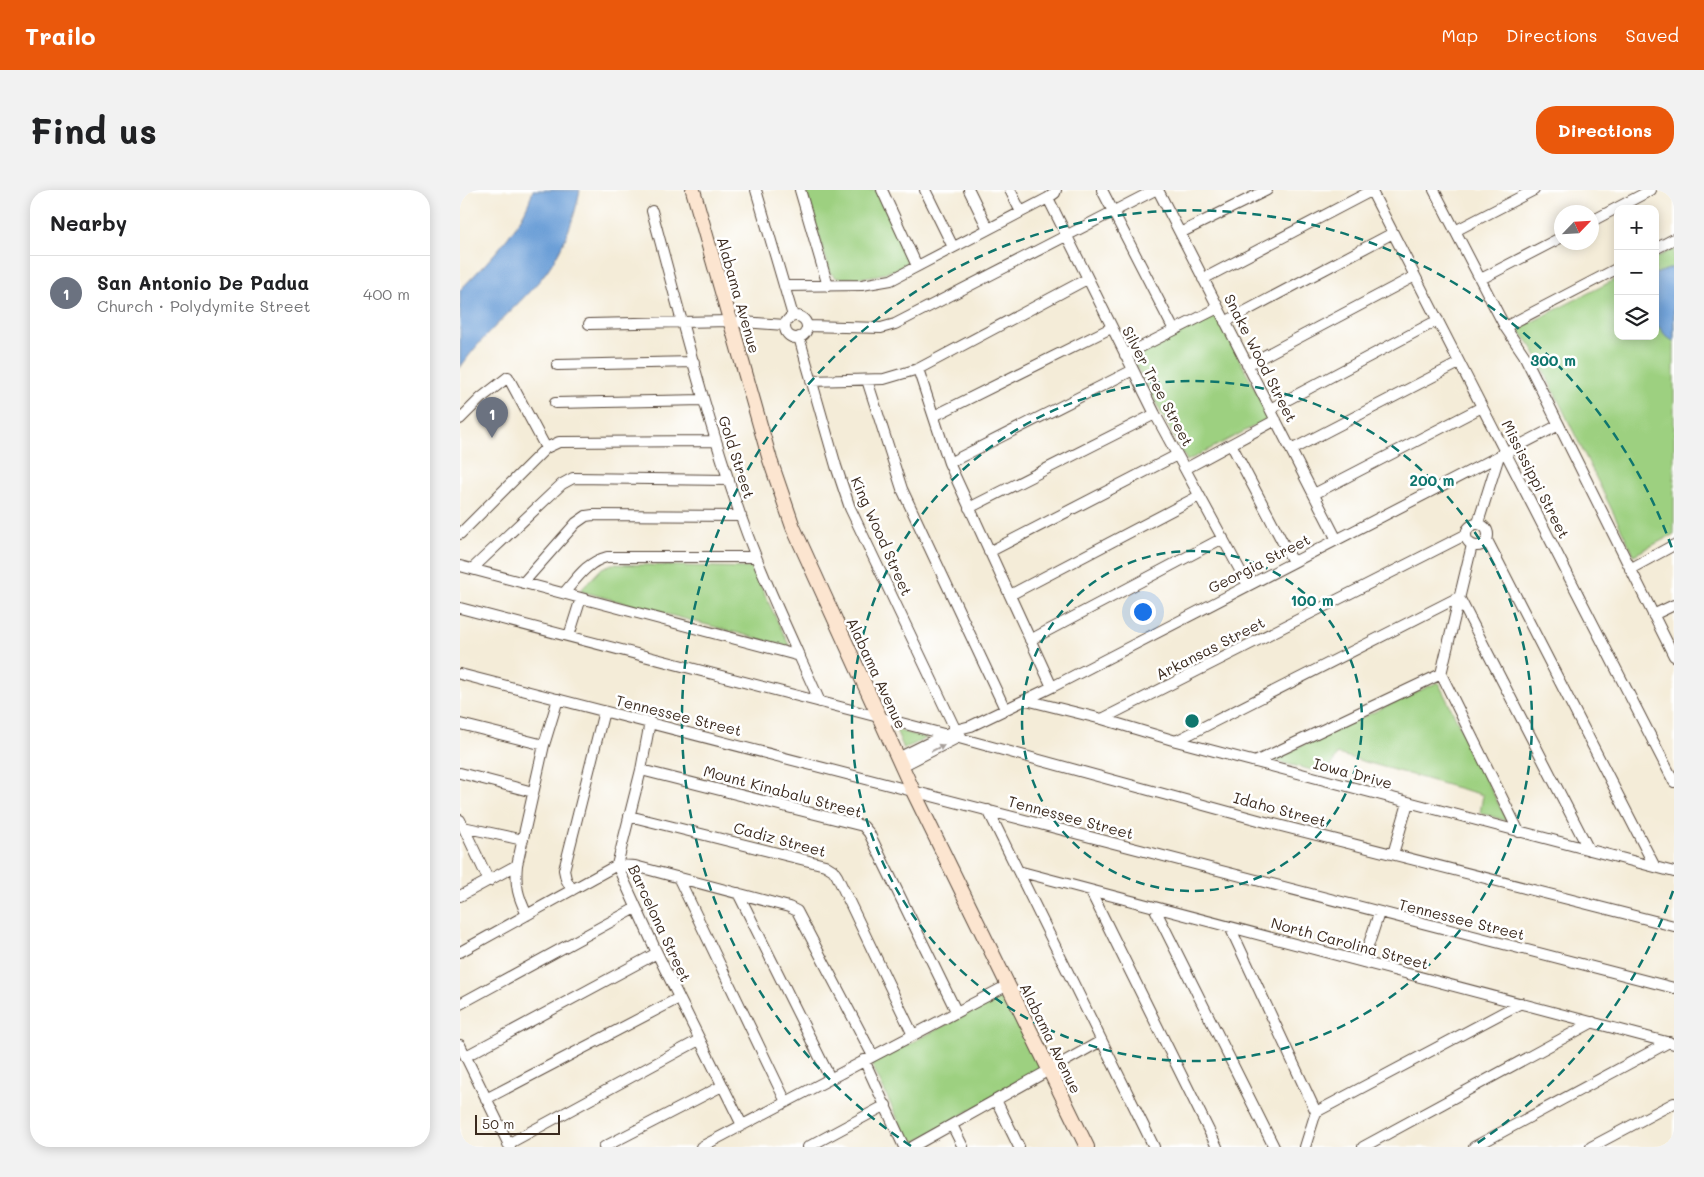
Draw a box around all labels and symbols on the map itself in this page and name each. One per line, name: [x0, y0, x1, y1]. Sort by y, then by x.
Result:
north arrow: [1554, 205, 1599, 250]
street label: Alabama Avenue: [713, 234, 765, 356]
street label: Snake Wood Street: [1220, 291, 1302, 425]
street label: Silver Tree Street: [1118, 322, 1198, 450]
text: 300 m: [1530, 350, 1576, 370]
pin: 1: [476, 397, 508, 438]
street label: Gold Street: [714, 413, 760, 501]
street label: Mississippi Street: [1497, 416, 1575, 542]
text: 200 m: [1410, 470, 1455, 490]
street label: King Wood Street: [847, 473, 917, 599]
street label: Georgia Street: [1205, 529, 1313, 597]
text: 100 m: [1290, 590, 1334, 610]
your location: [1130, 599, 1156, 625]
street label: Arkansas Street: [1152, 612, 1268, 684]
street label: Alabama Avenue: [842, 614, 912, 732]
street label: Tennessee Street: [614, 690, 744, 740]
centre of rings: [1183, 712, 1201, 730]
one-way arrow: [931, 744, 945, 752]
street label: Iowa Drive: [1311, 753, 1395, 793]
street label: Mount Kinabalu Street: [701, 760, 865, 822]
street label: Idaho Street: [1231, 787, 1329, 831]
street label: Tennessee Street: [1006, 791, 1136, 843]
street label: Cadiz Street: [732, 817, 828, 861]
street label: Barcelona Street: [624, 861, 696, 985]
street label: Tennessee Street: [1397, 894, 1527, 944]
street label: North Carolina Street: [1269, 912, 1431, 974]
street label: Alabama Avenue: [1016, 980, 1086, 1096]
scale bar: [475, 1112, 560, 1135]

